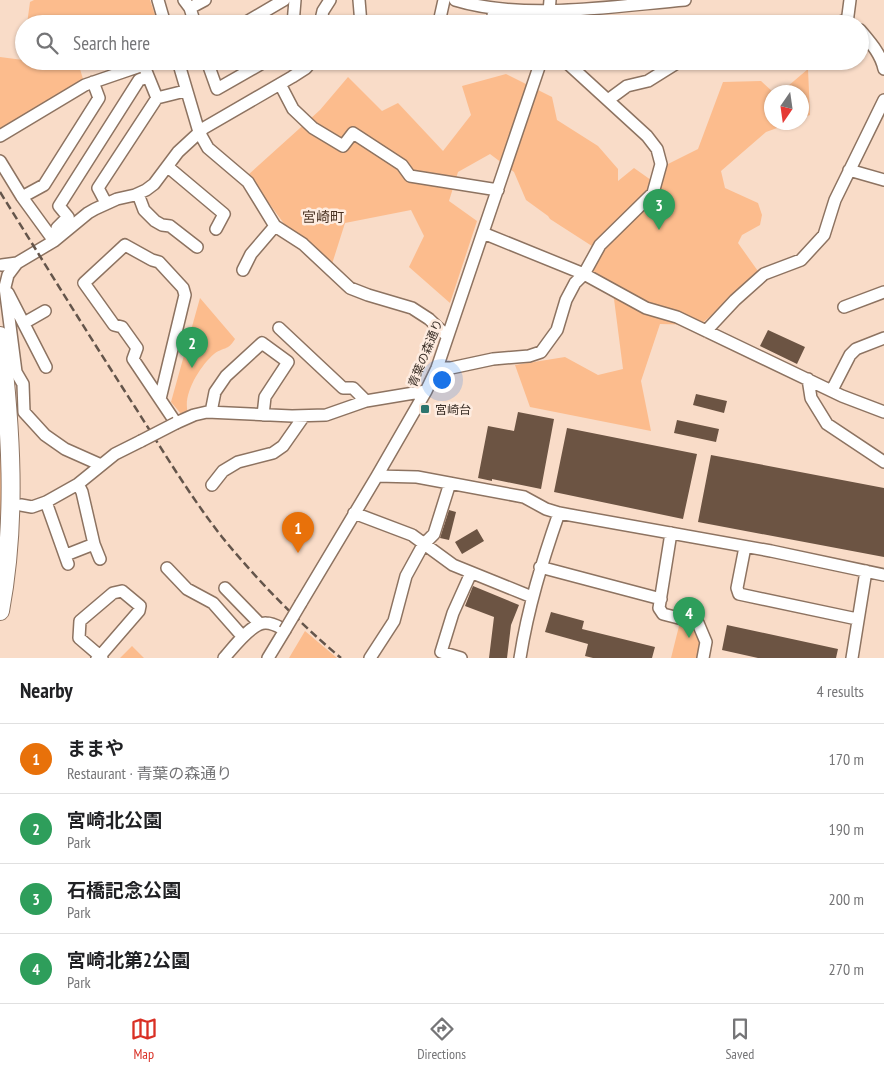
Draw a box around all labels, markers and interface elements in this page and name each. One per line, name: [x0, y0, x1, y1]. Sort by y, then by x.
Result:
search box: [15, 15, 869, 70]
icon: search: [33, 29, 61, 57]
text: Search here: [73, 31, 150, 55]
north arrow: [764, 85, 809, 130]
pin: 3: [643, 189, 675, 230]
district label: 宮崎町: [302, 208, 344, 226]
street label: 青葉の森通り: [405, 317, 445, 389]
pin: 2: [176, 327, 208, 368]
your location: [429, 367, 455, 393]
place label: 宮崎台: [435, 402, 471, 417]
marker: 宮崎台: [419, 403, 431, 415]
pin: 1: [282, 512, 314, 553]
pin: 4: [673, 597, 705, 638]
text: Nearby: [20, 677, 73, 704]
text: 4 results: [817, 681, 864, 701]
text: ままや: [67, 736, 124, 760]
text: 1: [32, 749, 40, 769]
text: 170 m: [829, 749, 864, 769]
text: Restaurant · 青葉の森通り: [67, 763, 232, 783]
text: 宮崎北公園: [67, 808, 162, 832]
text: 2: [32, 819, 40, 839]
text: 190 m: [829, 819, 864, 839]
text: Park: [67, 832, 91, 852]
text: 石橋記念公園: [67, 878, 181, 902]
text: 3: [32, 889, 40, 909]
text: 200 m: [829, 889, 864, 909]
text: Park: [67, 902, 91, 922]
text: 宮崎北第2公園: [67, 948, 190, 972]
text: 4: [32, 959, 40, 979]
text: 270 m: [829, 959, 864, 979]
text: Park: [67, 972, 91, 992]
tab: Map: [130, 1015, 158, 1063]
tab: Directions: [417, 1015, 466, 1063]
tab: Saved: [725, 1015, 754, 1063]

